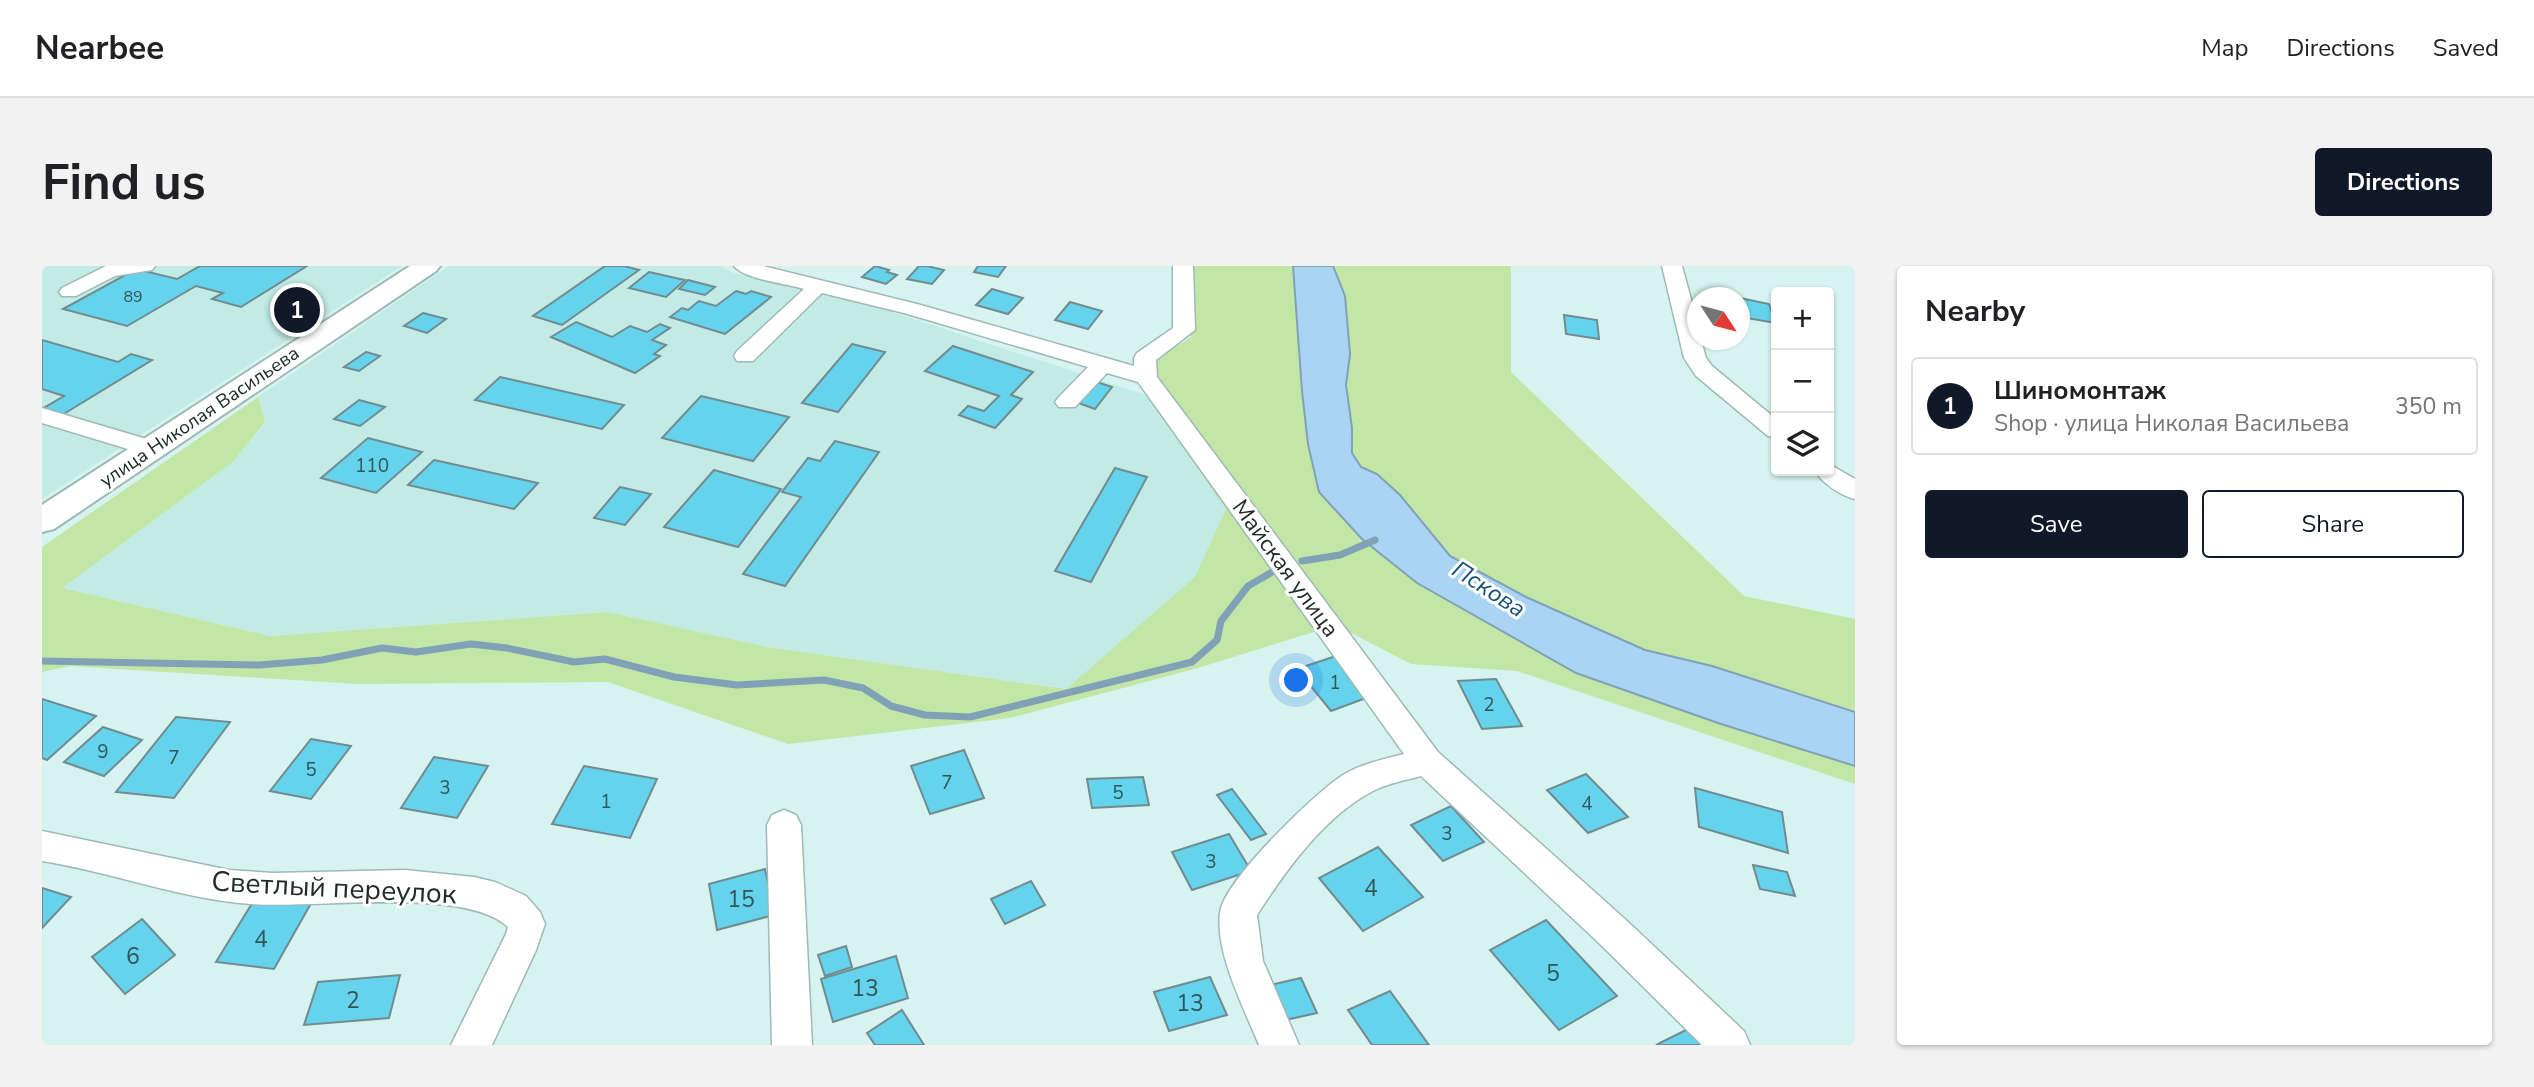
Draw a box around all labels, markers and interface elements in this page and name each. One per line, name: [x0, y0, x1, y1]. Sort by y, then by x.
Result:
text: Nearbee: [35, 26, 164, 71]
text: Map: [2201, 32, 2248, 64]
text: Directions: [2286, 32, 2395, 64]
text: Saved: [2433, 32, 2499, 64]
button: Directions: [2315, 148, 2492, 216]
text: Find us: [42, 149, 206, 216]
pin: 1: [274, 284, 320, 336]
house number: 89: [123, 286, 143, 308]
north arrow: [1687, 287, 1750, 350]
map controls: [1771, 287, 1834, 476]
button: +: [1771, 287, 1834, 350]
text: Nearby: [1925, 291, 2025, 332]
street label: улица Николая Васильева: [95, 340, 304, 493]
button: −: [1771, 350, 1834, 413]
text: Шиномонтаж: [1994, 373, 2166, 408]
text: 1: [1943, 391, 1957, 422]
text: 350 m: [2395, 391, 2462, 422]
text: Shop · улица Николая Васильева: [1994, 408, 2350, 439]
button: layers: [1771, 413, 1834, 476]
house number: 110: [355, 453, 389, 479]
button: Save: [1925, 490, 2188, 558]
button: Share: [2202, 490, 2464, 558]
street label: Майская улица: [1225, 493, 1346, 643]
water label: Пскова: [1446, 553, 1532, 625]
your location: [1279, 663, 1313, 697]
house number: 1: [1329, 670, 1341, 696]
house number: 2: [1483, 692, 1495, 718]
house number: 9: [97, 739, 109, 765]
house number: 7: [168, 745, 180, 771]
house number: 5: [305, 757, 317, 783]
house number: 7: [941, 770, 953, 796]
house number: 3: [439, 775, 451, 801]
house number: 5: [1112, 780, 1124, 806]
house number: 1: [600, 789, 612, 815]
house number: 4: [1581, 791, 1593, 817]
house number: 3: [1441, 821, 1453, 847]
house number: 3: [1205, 849, 1217, 875]
street label: Светлый переулок: [210, 863, 458, 913]
house number: 4: [1364, 873, 1378, 904]
house number: 15: [727, 884, 755, 915]
house number: 4: [254, 924, 268, 955]
house number: 6: [126, 941, 140, 972]
house number: 5: [1546, 958, 1560, 989]
house number: 13: [851, 973, 879, 1004]
house number: 2: [346, 985, 360, 1016]
house number: 13: [1176, 988, 1204, 1019]

